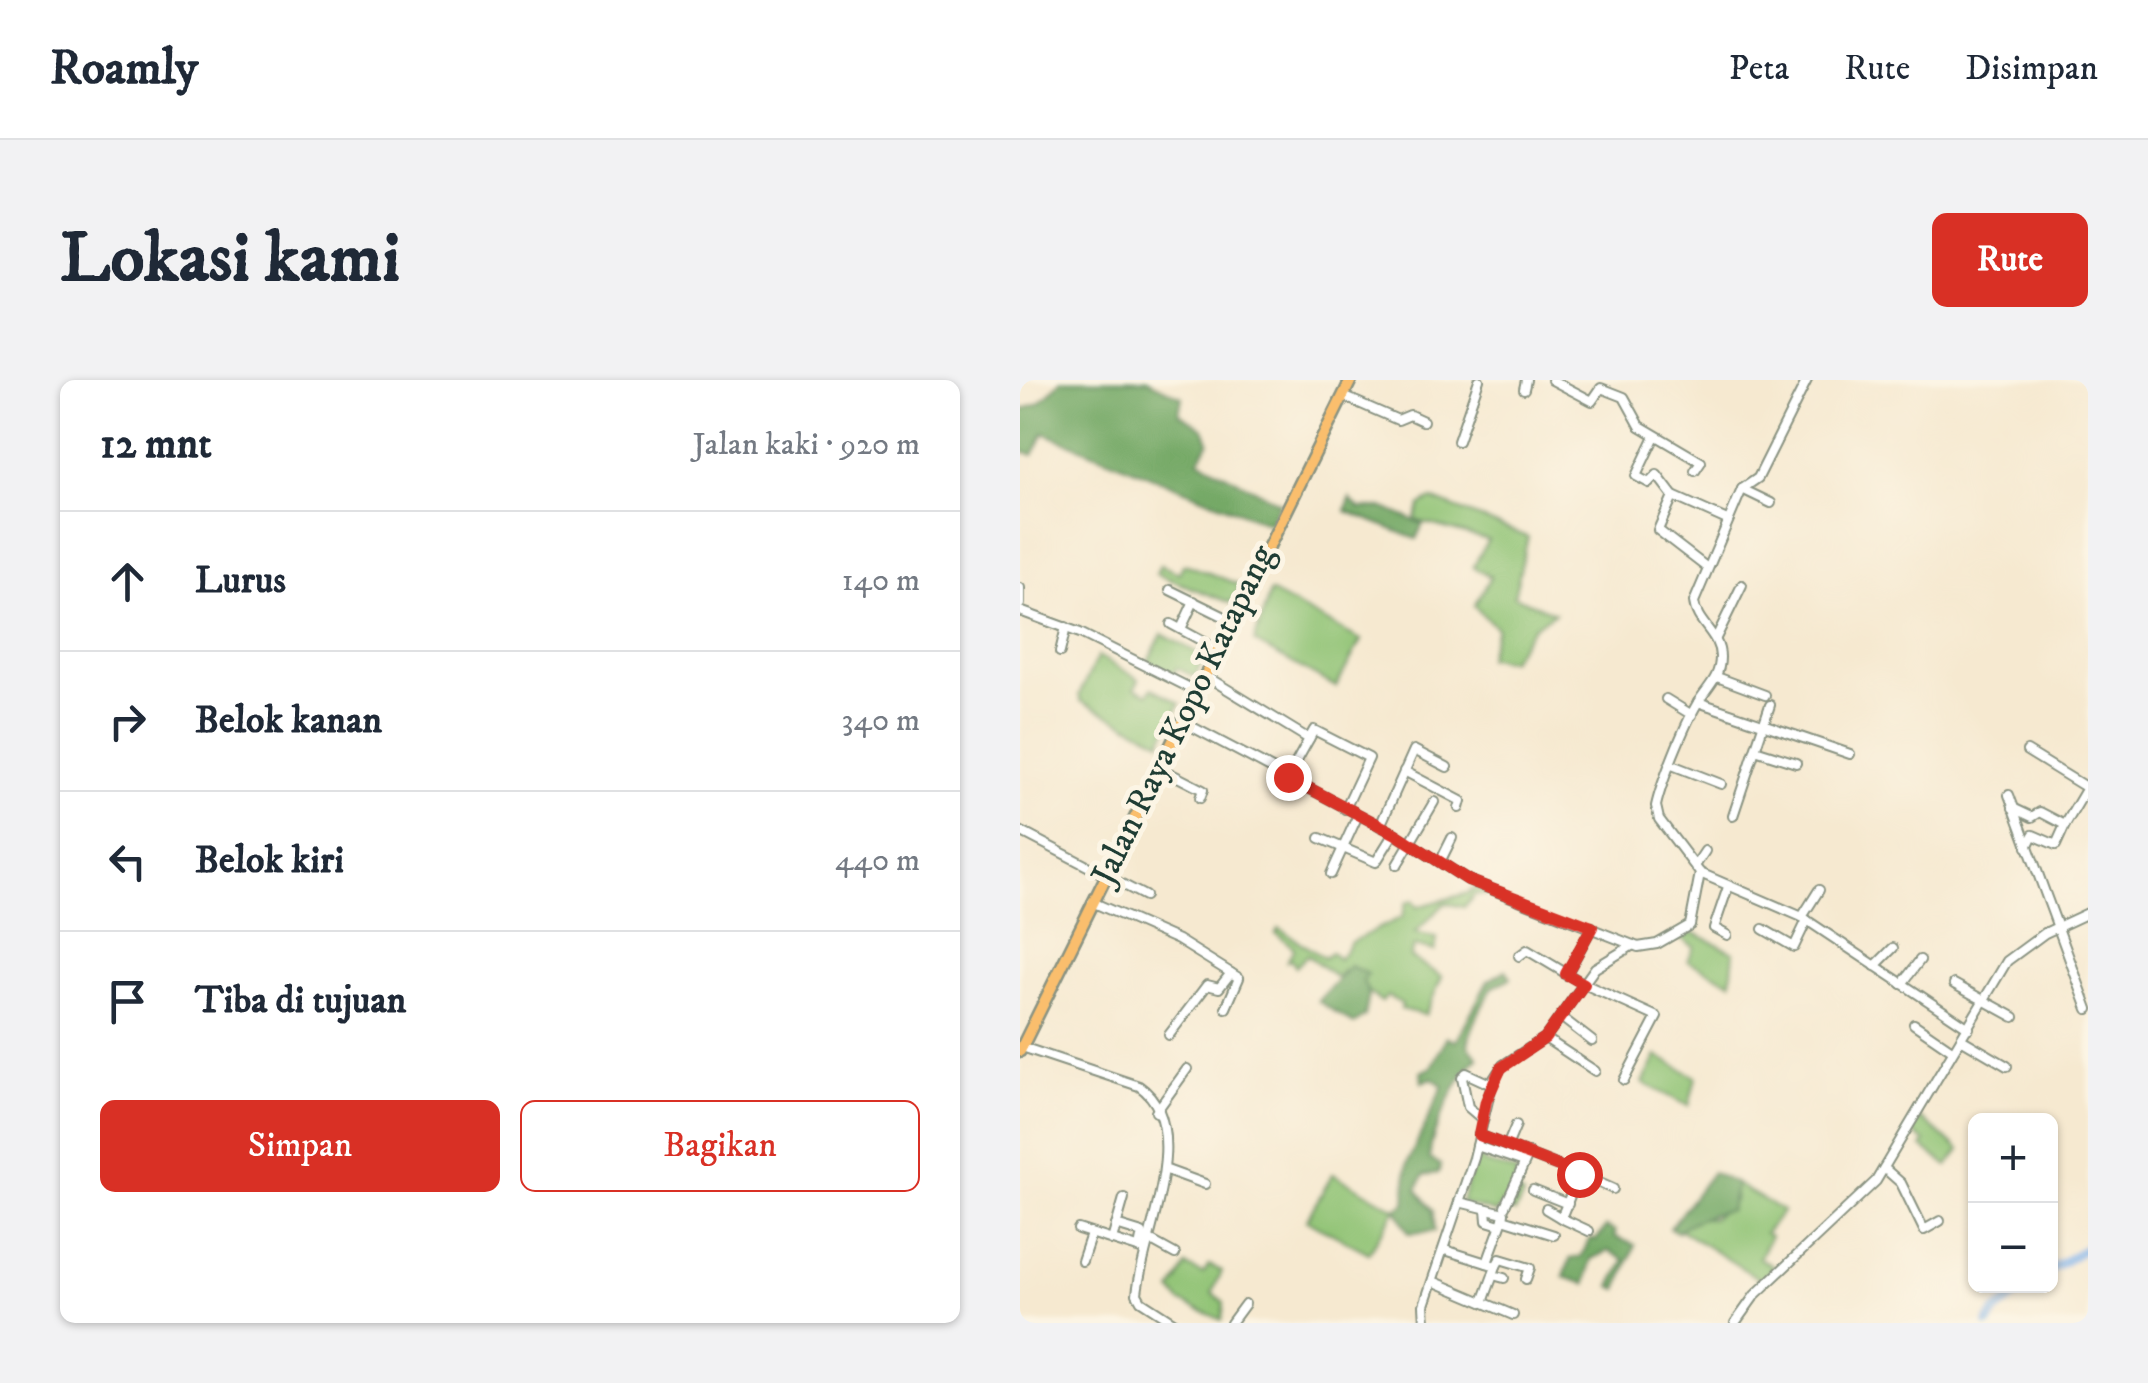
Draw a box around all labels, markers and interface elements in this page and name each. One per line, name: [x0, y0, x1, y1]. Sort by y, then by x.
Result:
text: Roamly: [50, 39, 198, 99]
text: Peta: [1729, 47, 1789, 91]
text: Rute: [1844, 47, 1910, 91]
text: Disimpan: [1965, 47, 2098, 91]
button: Rute: [1932, 213, 2088, 307]
text: Lokasi kami: [60, 216, 400, 304]
text: 12 mnt: [100, 419, 212, 471]
text: Jalan kaki · 920 m: [693, 425, 920, 465]
street label: Jalan Raya Kopo Katapang: [1081, 537, 1286, 895]
icon: ahead: [100, 554, 155, 609]
text: Lurus: [195, 557, 286, 605]
text: 140 m: [842, 561, 920, 601]
icon: right: [100, 694, 155, 749]
text: Belok kanan: [195, 697, 382, 745]
text: 340 m: [842, 701, 920, 741]
route end: [1266, 755, 1312, 801]
icon: left: [100, 834, 155, 889]
text: Belok kiri: [195, 837, 344, 885]
text: 440 m: [835, 841, 920, 881]
icon: arrive: [100, 974, 155, 1029]
text: Tiba di tujuan: [195, 977, 406, 1025]
button: Simpan: [100, 1100, 500, 1192]
button: Bagikan: [520, 1100, 920, 1192]
map controls: [1968, 1113, 2058, 1293]
button: +: [1968, 1113, 2058, 1203]
route start: [1557, 1152, 1603, 1198]
button: −: [1968, 1203, 2058, 1293]

